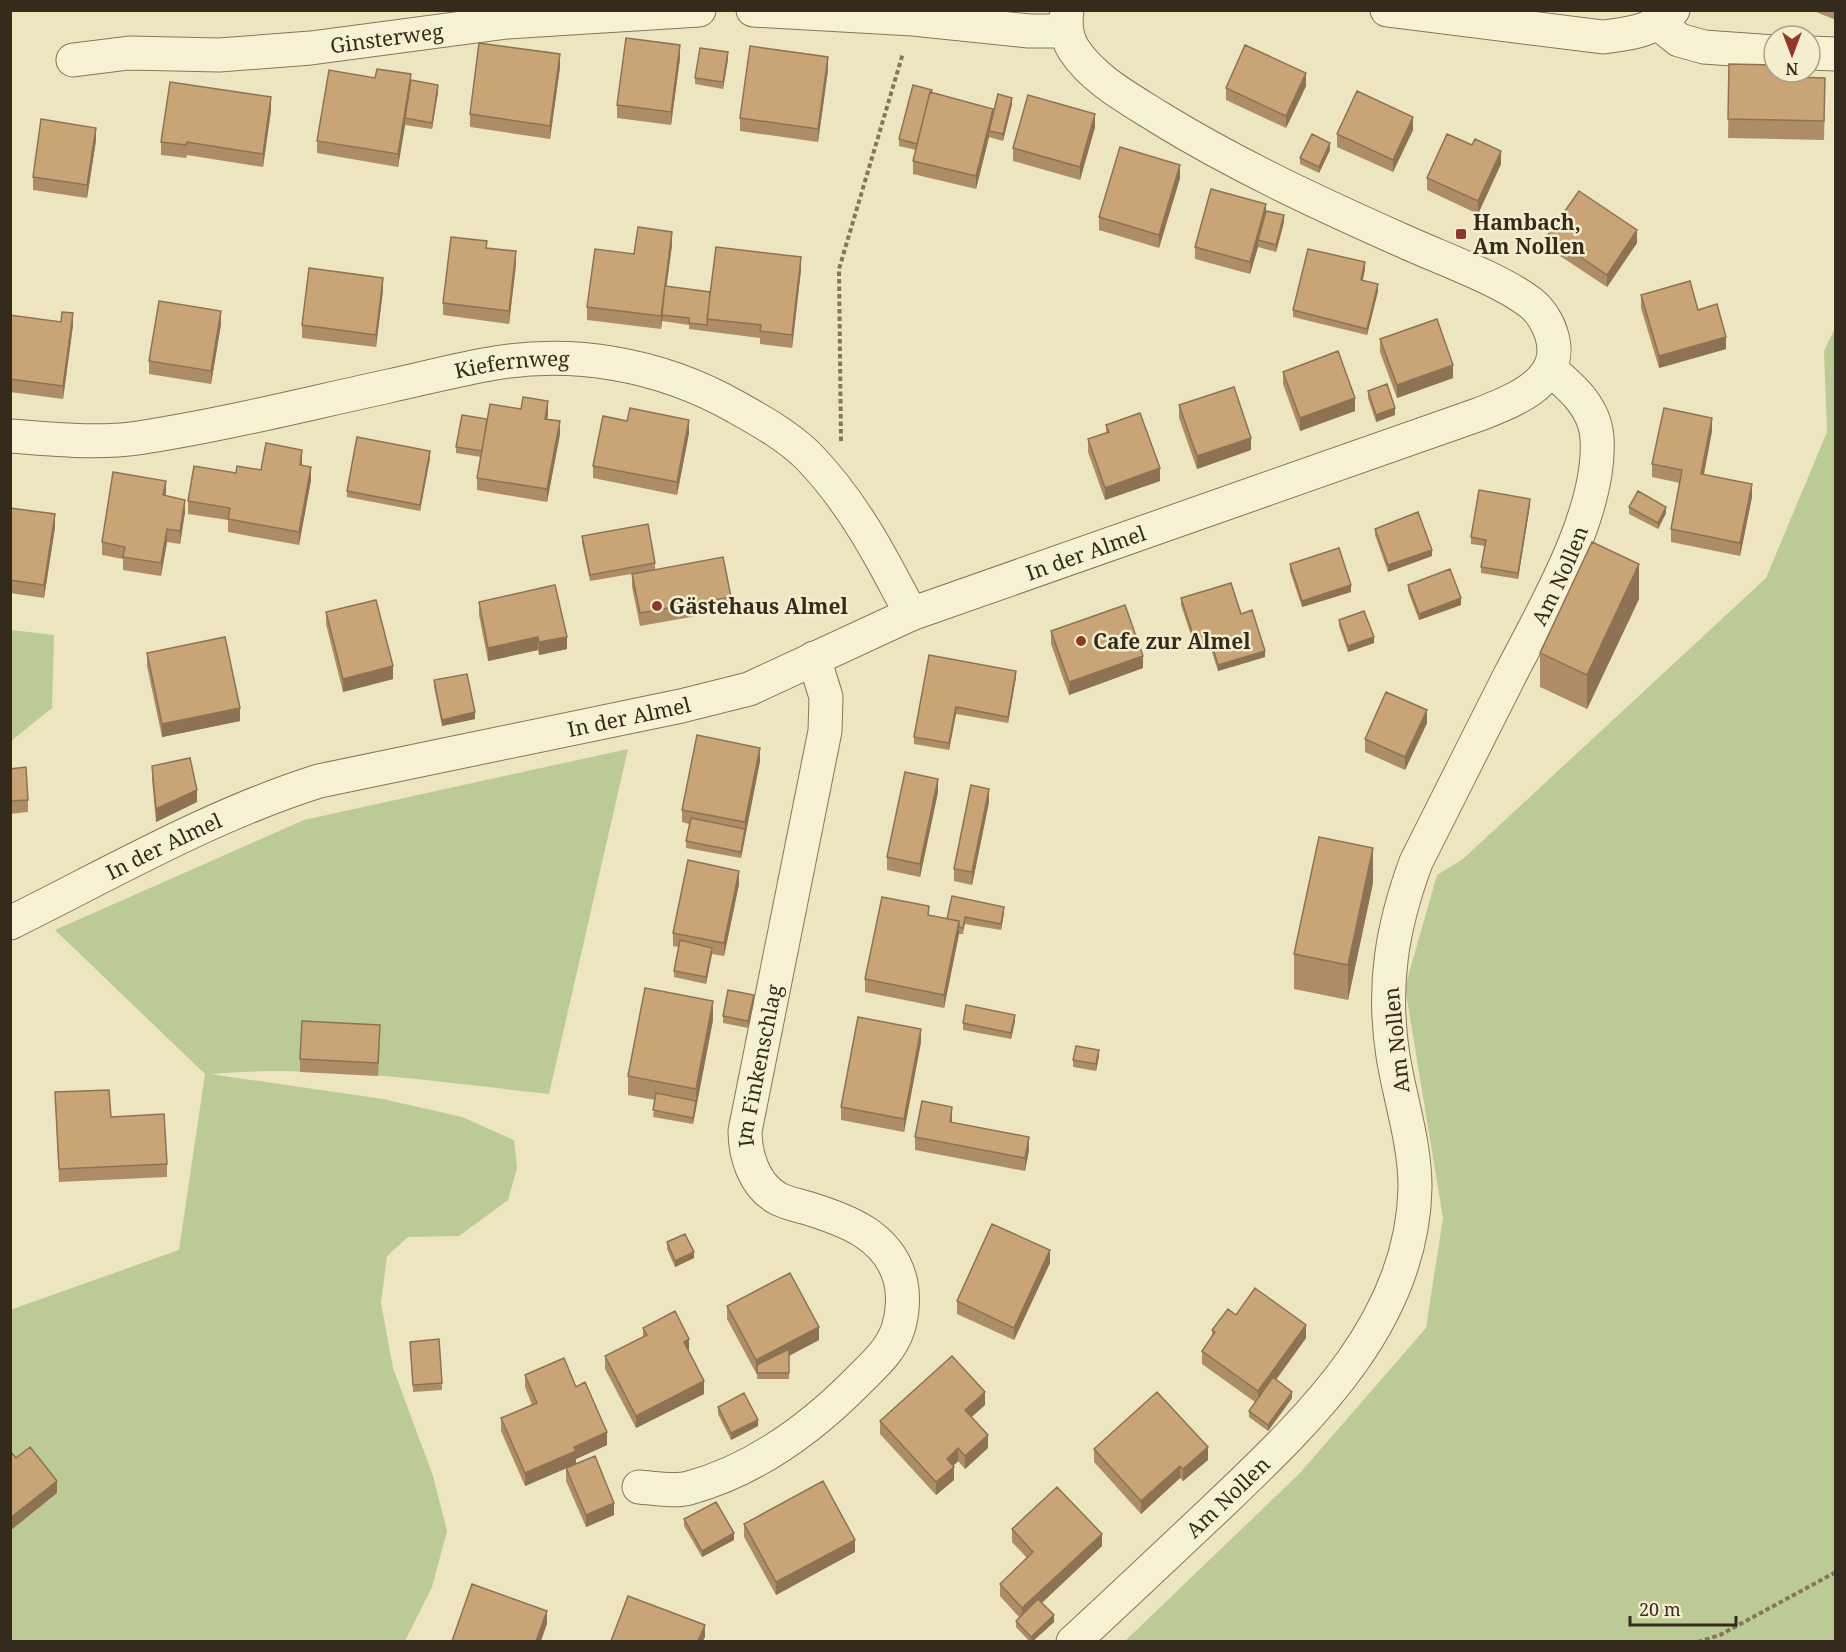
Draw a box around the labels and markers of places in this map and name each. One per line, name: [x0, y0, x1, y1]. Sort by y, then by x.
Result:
place label: Hambach, Am Nollen: [1473, 208, 1585, 260]
marker: Hambach, Am Nollen: [1454, 227, 1468, 241]
place label: Gästehaus Almel: [669, 592, 848, 620]
marker: Gästehaus Almel: [650, 599, 664, 613]
place label: Cafe zur Almel: [1093, 627, 1251, 655]
marker: Cafe zur Almel: [1074, 634, 1088, 648]

